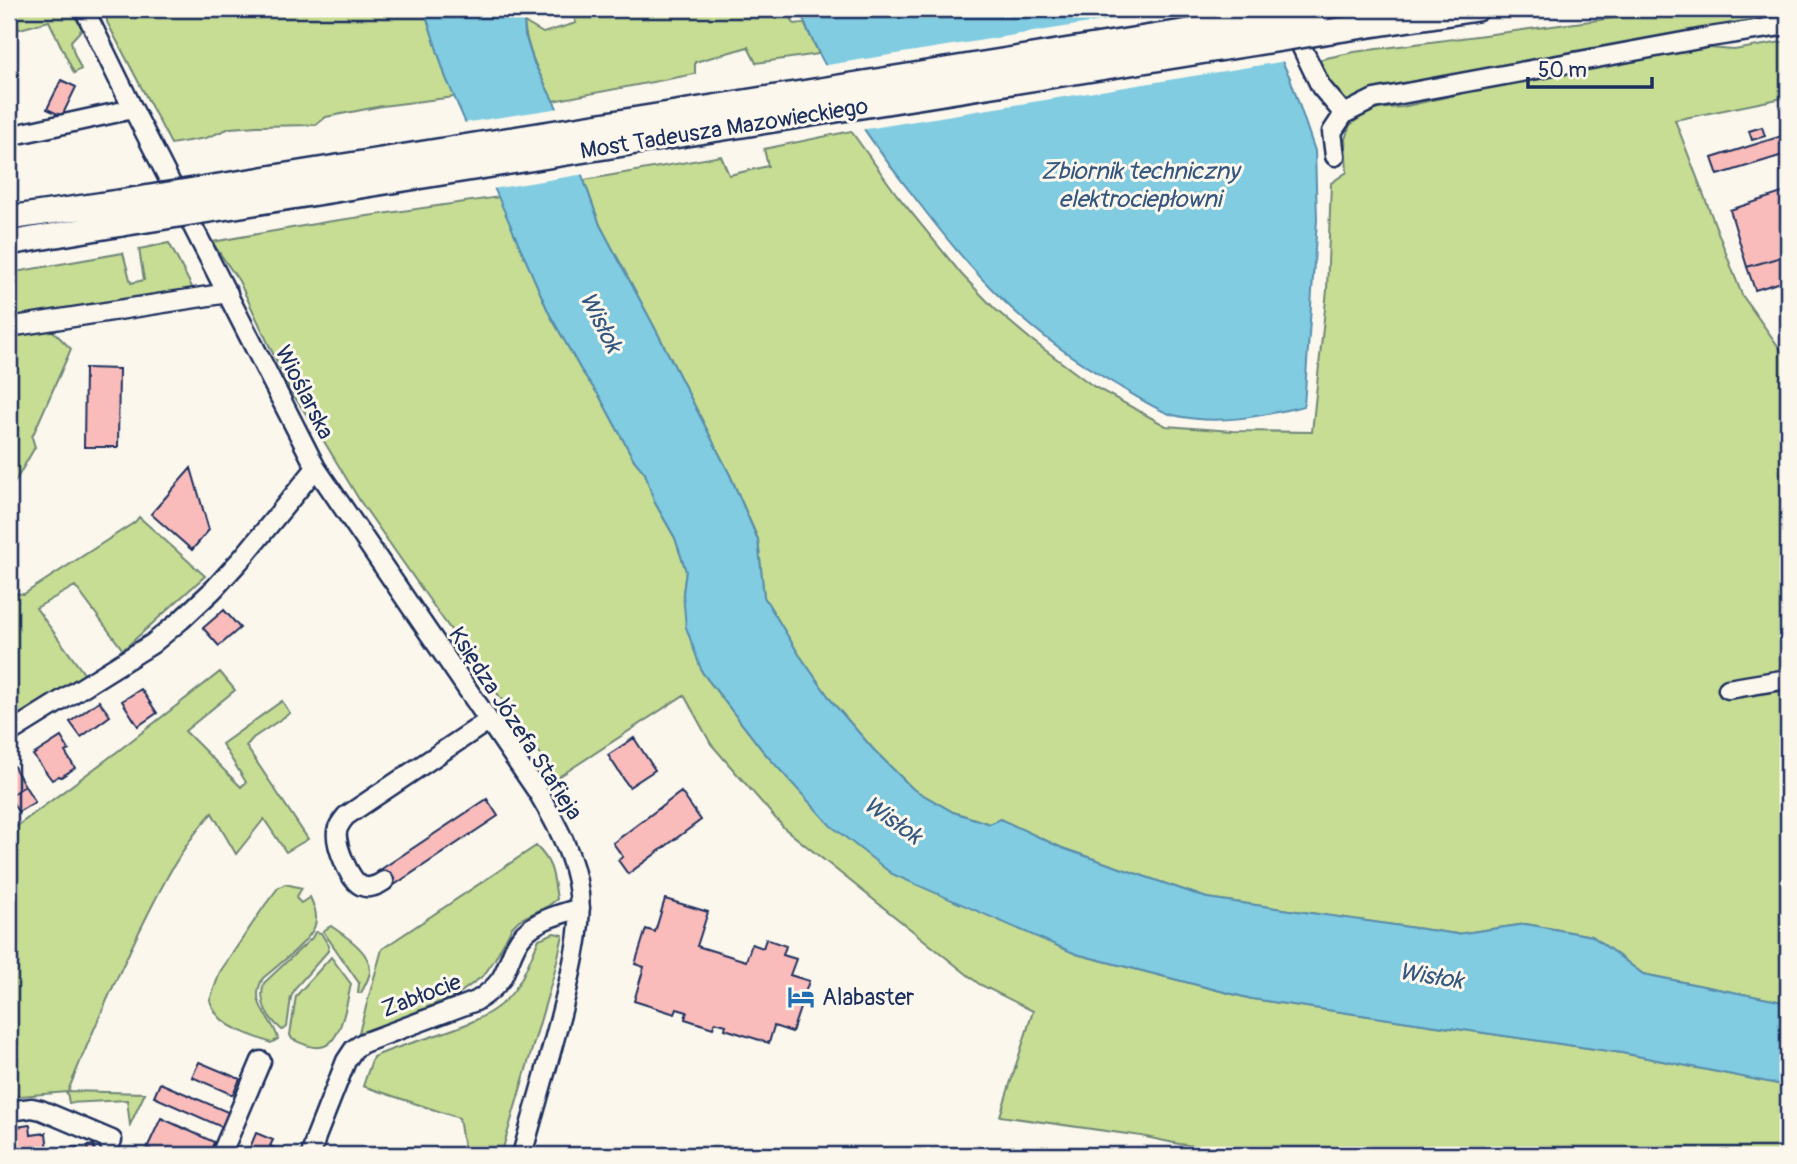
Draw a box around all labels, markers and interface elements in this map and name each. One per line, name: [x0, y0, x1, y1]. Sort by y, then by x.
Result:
scale bar: [1528, 46, 1652, 90]
text: 50 m: [1538, 57, 1587, 84]
street label: Most Tadeusza Mazowieckiego: [578, 91, 870, 166]
water label: Zbiornik techniczny elektrociepłowni: [1041, 157, 1242, 214]
water label: Wisłok: [573, 287, 629, 359]
street label: Wioślarska: [269, 341, 340, 444]
street label: Księdza Józefa Stafieja: [442, 621, 589, 825]
water label: Wisłok: [858, 790, 929, 852]
water label: Wisłok: [1397, 957, 1467, 996]
street label: Zabłocie: [377, 967, 466, 1024]
hotel icon: Alabaster: [786, 982, 816, 1012]
place label: Alabaster: [822, 983, 914, 1012]

